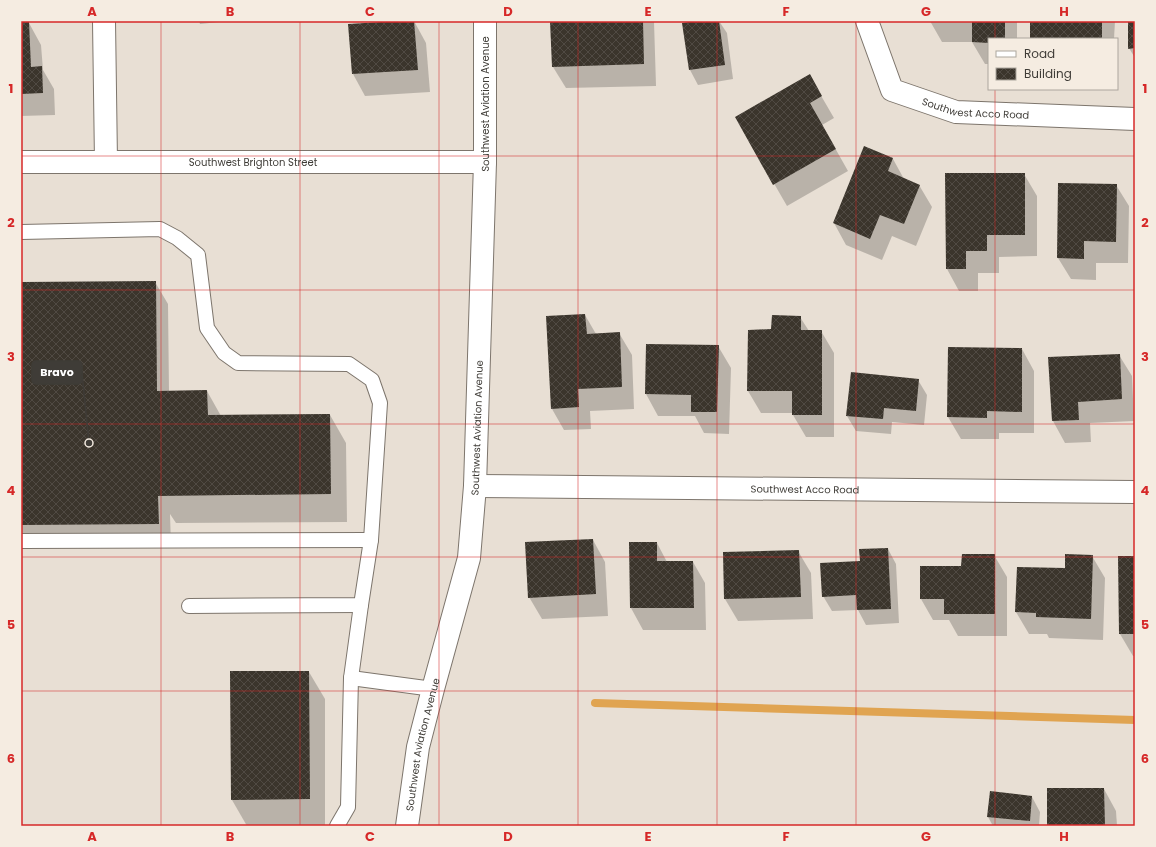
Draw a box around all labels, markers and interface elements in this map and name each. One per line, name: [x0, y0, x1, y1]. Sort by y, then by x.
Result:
text: A: [87, 2, 97, 21]
text: B: [226, 2, 235, 21]
text: C: [365, 2, 375, 21]
text: D: [503, 2, 513, 21]
text: E: [644, 2, 652, 21]
text: F: [782, 2, 790, 21]
text: G: [921, 2, 931, 21]
text: H: [1059, 2, 1069, 21]
street label: Southwest Aviation Avenue: [477, 36, 493, 172]
legend: [988, 38, 1118, 90]
text: Road: [1024, 45, 1055, 62]
text: Building: [1024, 65, 1072, 82]
text: 1: [9, 79, 13, 98]
text: 1: [1143, 79, 1147, 98]
street label: Southwest Acco Road: [920, 93, 1030, 122]
street label: Southwest Brighton Street: [189, 155, 318, 170]
text: 2: [7, 213, 15, 232]
text: 2: [1141, 213, 1149, 232]
text: 3: [7, 347, 15, 366]
text: 3: [1141, 347, 1149, 366]
street label: Southwest Aviation Avenue: [467, 360, 486, 496]
callout: Bravo: [32, 361, 82, 384]
text: Bravo: [40, 364, 74, 380]
text: 4: [7, 481, 16, 500]
street label: Southwest Acco Road: [751, 481, 859, 497]
text: 4: [1141, 481, 1150, 500]
text: 5: [7, 615, 15, 634]
text: 5: [1141, 615, 1149, 634]
street label: Southwest Aviation Avenue: [402, 676, 443, 812]
text: 6: [7, 749, 15, 768]
text: 6: [1141, 749, 1149, 768]
text: A: [87, 827, 97, 846]
text: B: [226, 827, 235, 846]
text: C: [365, 827, 375, 846]
text: D: [503, 827, 513, 846]
text: E: [644, 827, 652, 846]
text: F: [782, 827, 790, 846]
text: G: [921, 827, 931, 846]
text: H: [1059, 827, 1069, 846]

